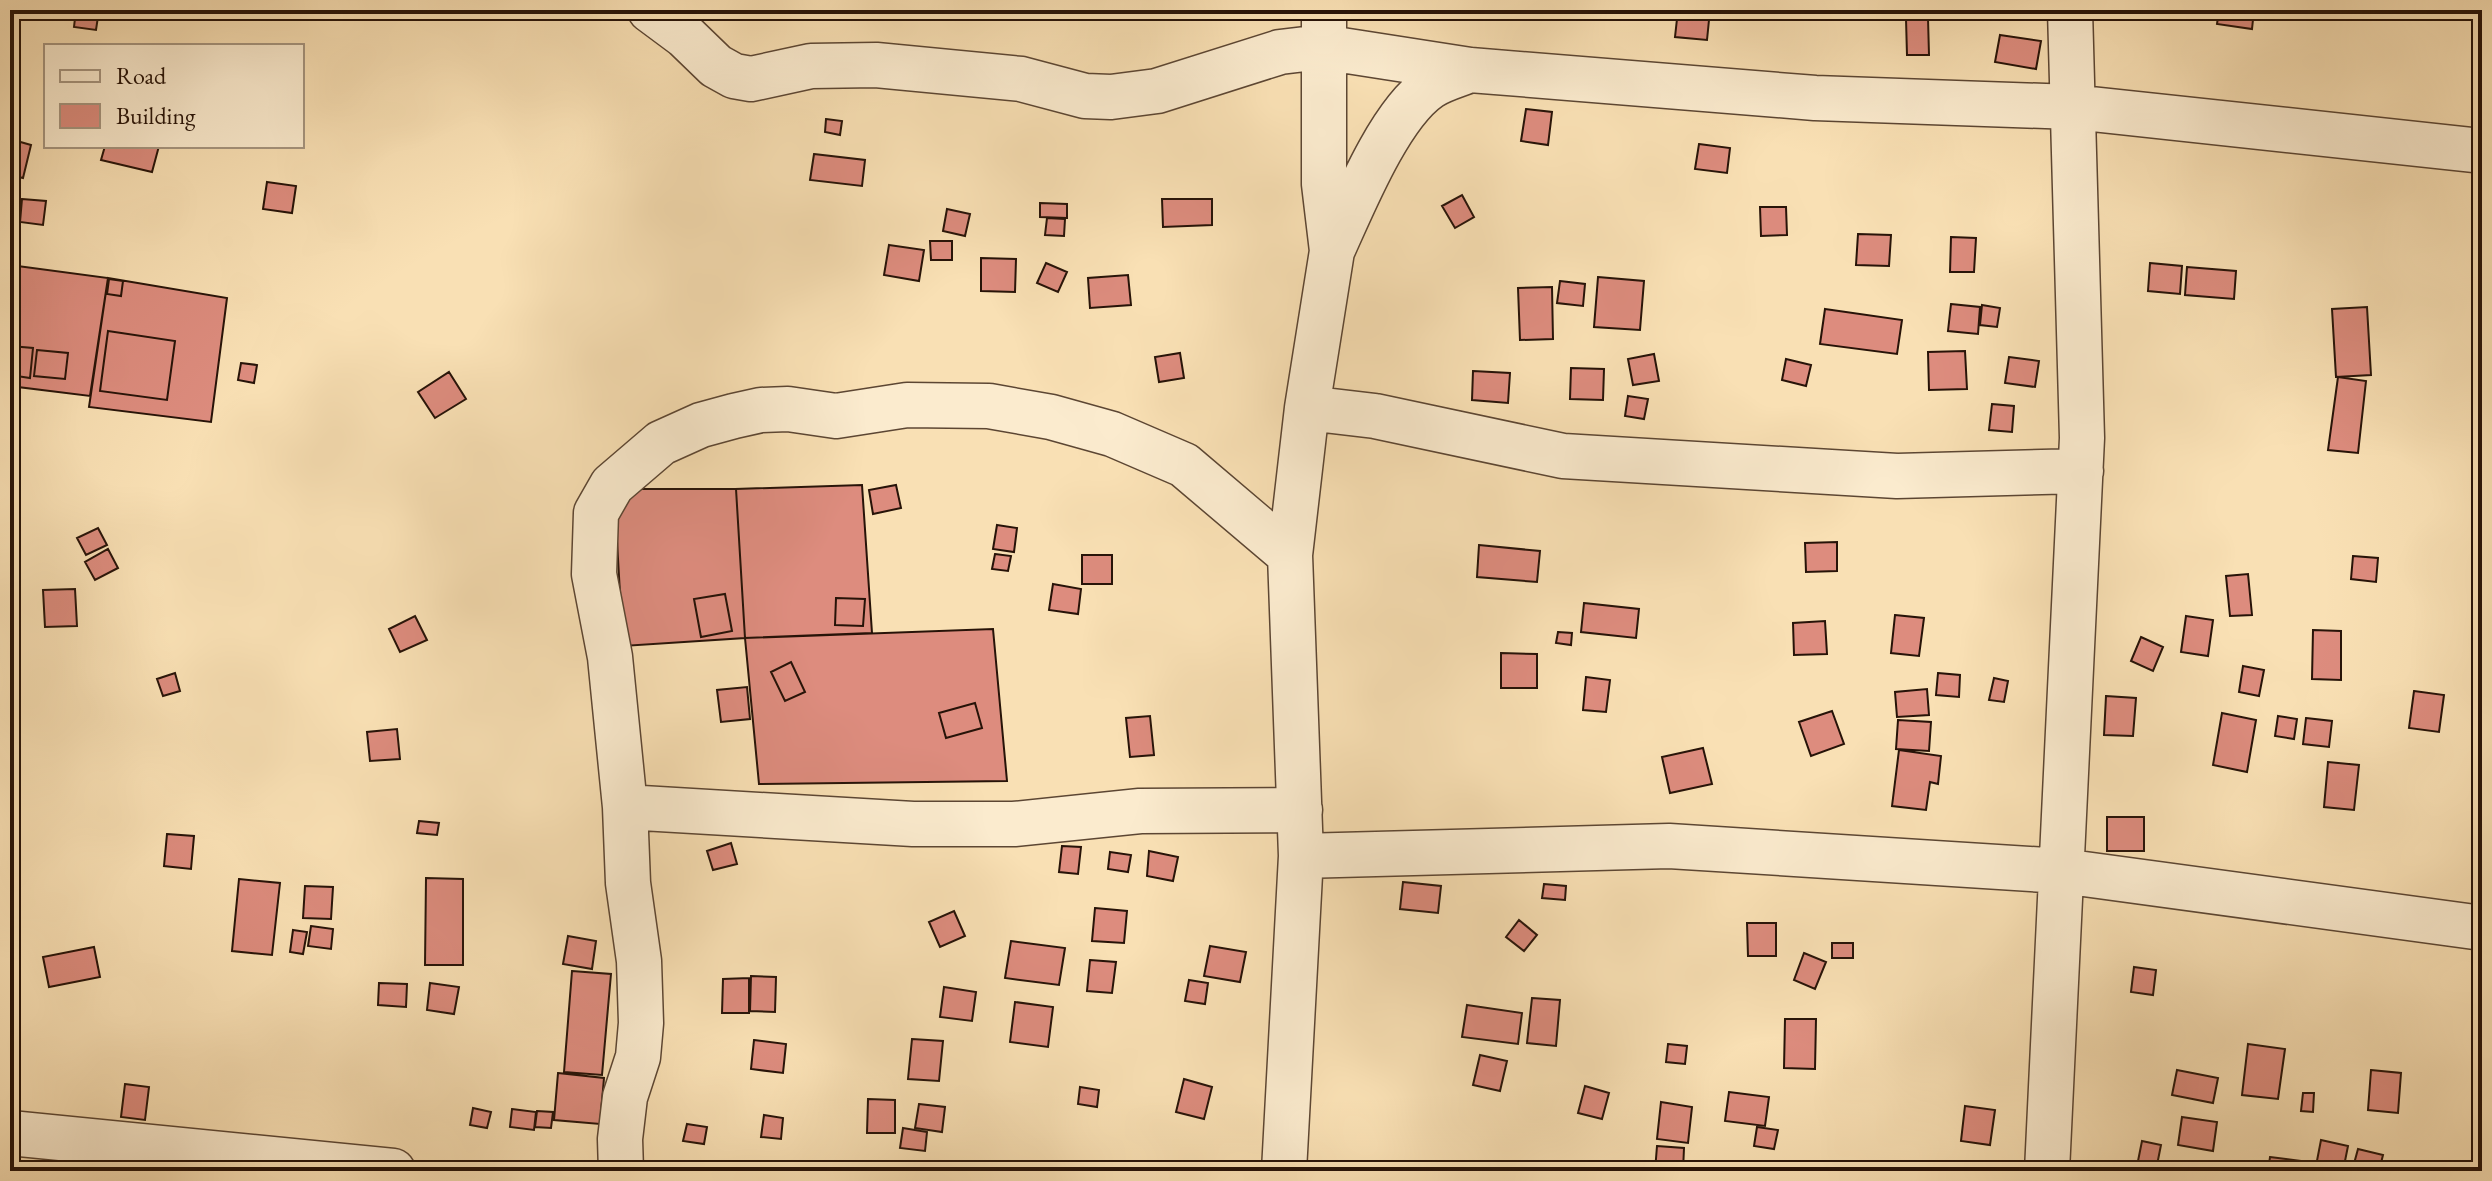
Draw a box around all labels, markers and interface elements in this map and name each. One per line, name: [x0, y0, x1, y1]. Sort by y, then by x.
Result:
legend: [44, 44, 304, 148]
text: Road: [116, 60, 167, 91]
text: Building: [116, 100, 196, 131]

